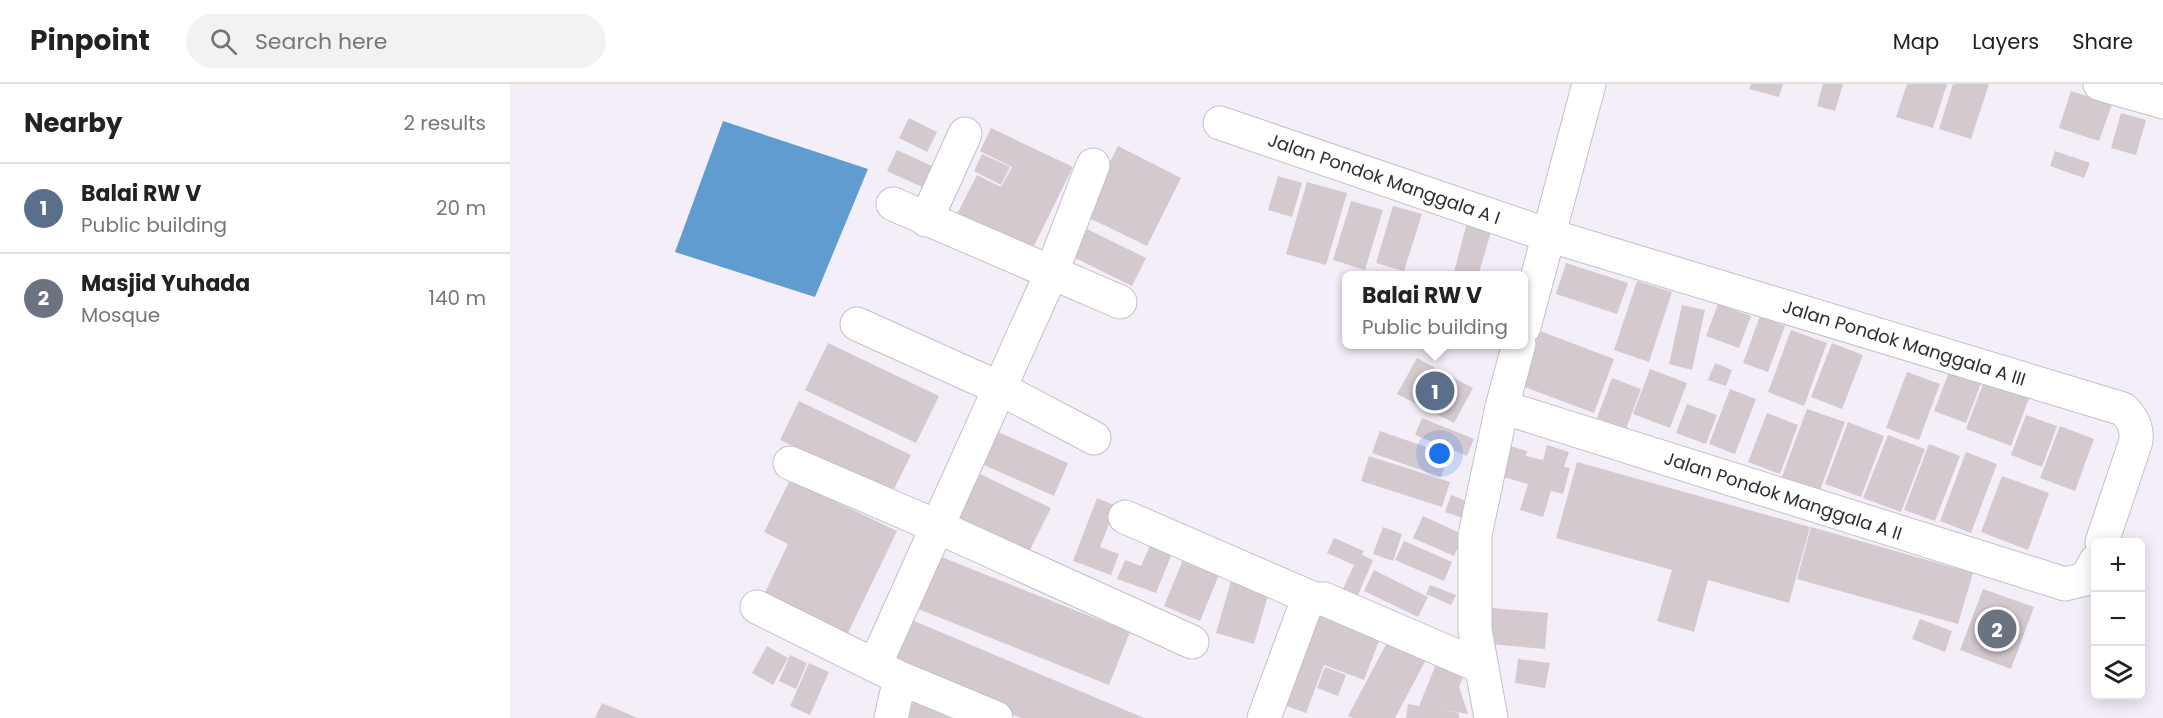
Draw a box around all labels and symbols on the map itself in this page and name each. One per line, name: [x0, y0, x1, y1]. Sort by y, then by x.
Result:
street label: Jalan Pondok Manggala A I: [1265, 127, 1504, 230]
street label: Jalan Pondok Manggala A III: [1779, 294, 2029, 391]
pin: 1: [1416, 368, 1454, 414]
your location: [1425, 439, 1454, 468]
street label: Jalan Pondok Manggala A II: [1661, 445, 1905, 546]
pin: 2: [1978, 606, 2016, 652]

